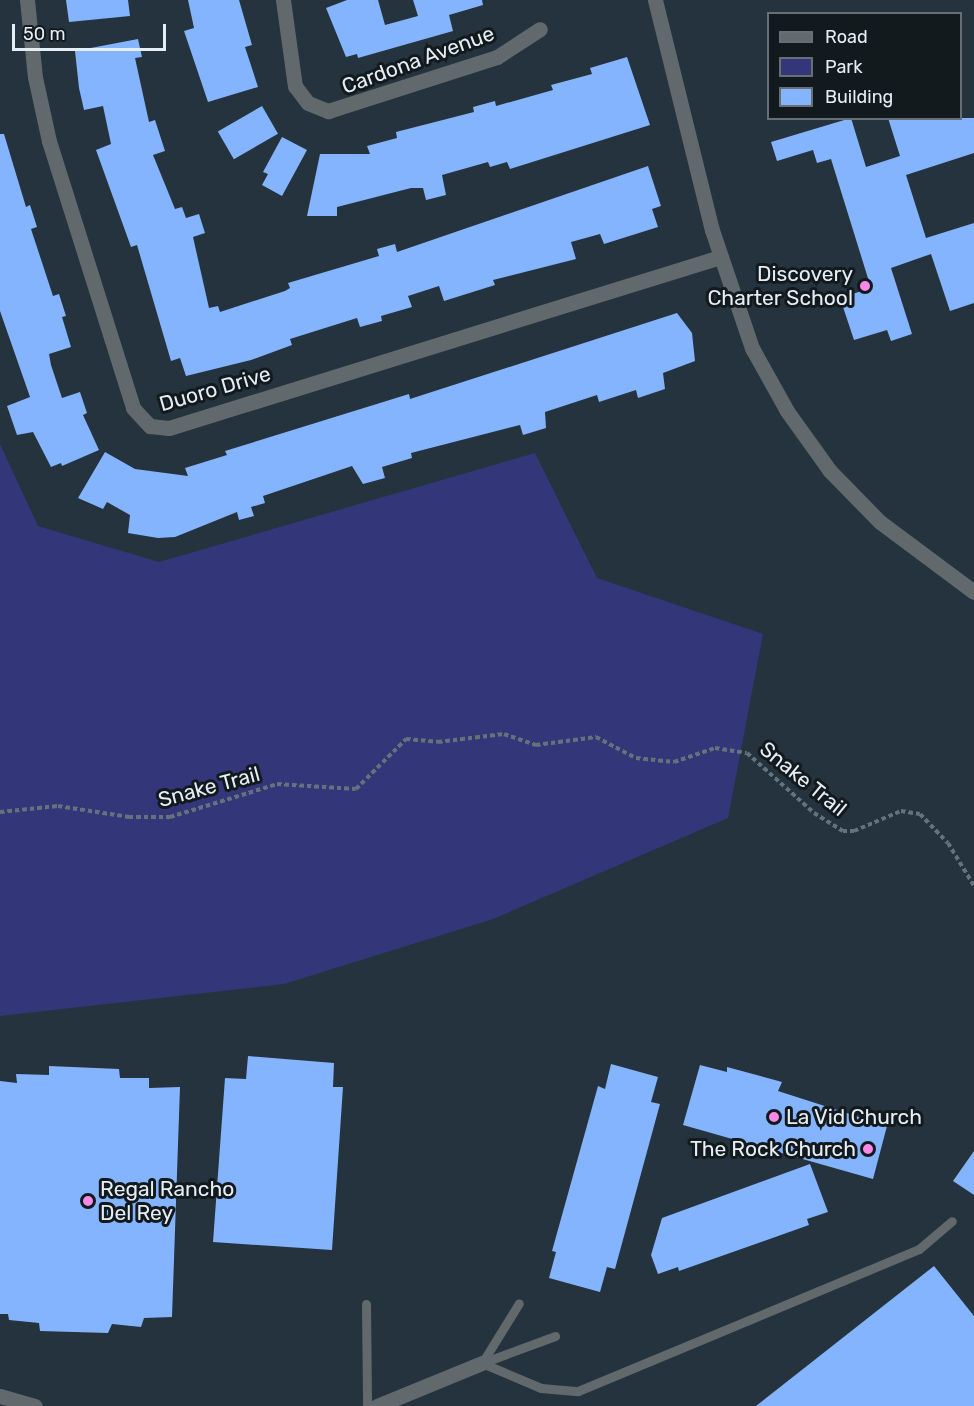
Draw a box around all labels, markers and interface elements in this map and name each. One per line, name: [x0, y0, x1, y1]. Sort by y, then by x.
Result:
scale bar: [15, 12, 170, 50]
legend: [767, 12, 962, 120]
street label: Cardona Avenue: [338, 21, 498, 99]
text: 50 m: [23, 23, 66, 45]
text: Road: [825, 26, 868, 48]
text: Park: [825, 56, 862, 78]
text: Building: [825, 86, 893, 108]
place label: Discovery Charter School: [707, 261, 853, 311]
marker: Discovery Charter School: [858, 279, 872, 293]
street label: Duoro Drive: [156, 361, 274, 417]
street label: Snake Trail: [754, 736, 852, 822]
street label: Snake Trail: [155, 761, 263, 813]
place label: La Vid Church: [786, 1104, 923, 1130]
marker: La Vid Church: [767, 1110, 781, 1124]
place label: The Rock Church: [690, 1136, 856, 1162]
marker: The Rock Church: [861, 1142, 875, 1156]
place label: Regal Rancho Del Rey: [100, 1176, 234, 1226]
marker: Regal Rancho Del Rey: [81, 1194, 95, 1208]

